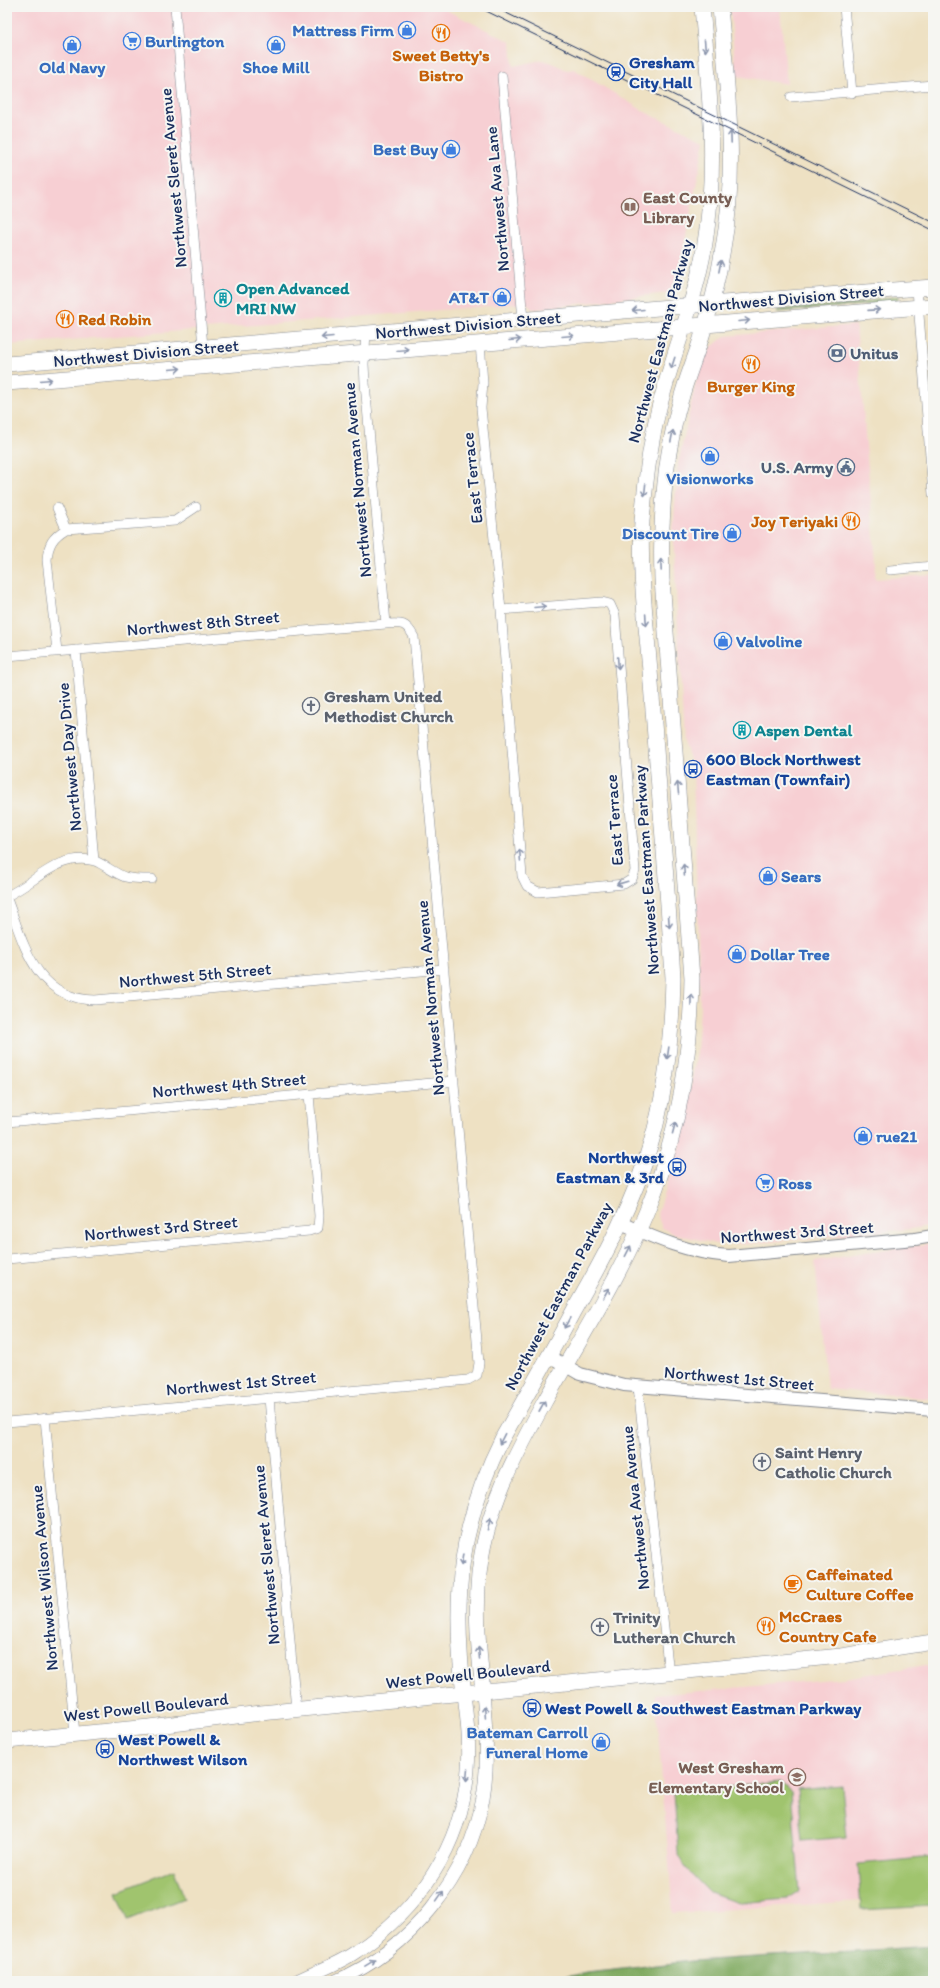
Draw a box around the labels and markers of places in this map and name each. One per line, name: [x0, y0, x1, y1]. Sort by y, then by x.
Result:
place label: Mattress Firm: [292, 20, 394, 40]
shop icon: Mattress Firm: [397, 20, 417, 40]
restaurant icon: Sweet Betty's Bistro: [431, 23, 451, 43]
supermarket icon: Burlington: [122, 31, 142, 51]
place label: Burlington: [145, 31, 225, 52]
shop icon: Old Navy: [62, 35, 82, 55]
shop icon: Shoe Mill: [266, 35, 286, 55]
place label: Sweet Betty's Bistro: [392, 45, 490, 85]
place label: Gresham City Hall: [629, 52, 696, 93]
place label: Old Navy: [39, 57, 106, 78]
place label: Shoe Mill: [243, 57, 310, 77]
station icon: Gresham City Hall: [606, 62, 626, 82]
place label: Best Buy: [373, 139, 439, 160]
shop icon: Best Buy: [441, 139, 461, 159]
place label: East County Library: [643, 187, 733, 228]
library icon: East County Library: [620, 197, 640, 217]
place label: Open Advanced MRI NW: [236, 278, 350, 318]
place label: AT&T: [448, 287, 489, 307]
shop icon: AT&T: [492, 287, 512, 307]
building icon: Open Advanced MRI NW: [213, 288, 233, 308]
restaurant icon: Red Robin: [55, 309, 75, 329]
place label: Red Robin: [78, 309, 152, 329]
bank icon: Unitus: [827, 343, 847, 363]
place label: Unitus: [850, 343, 899, 363]
restaurant icon: Burger King: [741, 354, 761, 374]
place label: Burger King: [707, 376, 795, 397]
shop icon: Visionworks: [700, 446, 720, 466]
place label: U.S. Army: [761, 457, 834, 478]
public building icon: U.S. Army: [836, 457, 856, 477]
place label: Visionworks: [666, 468, 754, 488]
place label: Joy Teriyaki: [750, 511, 838, 532]
restaurant icon: Joy Teriyaki: [841, 511, 861, 531]
place label: Discount Tire: [622, 523, 719, 543]
shop icon: Discount Tire: [722, 523, 742, 543]
shop icon: Valvoline: [713, 631, 733, 651]
place label: Valvoline: [736, 631, 802, 651]
place label: Gresham United Methodist Church: [324, 686, 454, 726]
church icon: Gresham United Methodist Church: [301, 696, 321, 716]
building icon: Aspen Dental: [732, 720, 752, 740]
place label: Aspen Dental: [754, 720, 853, 741]
place label: 600 Block Northwest Eastman (Townfair): [706, 749, 861, 790]
bus stop icon: 600 Block Northwest Eastman (Townfair): [683, 759, 703, 779]
shop icon: Sears: [758, 866, 778, 886]
place label: Sears: [781, 866, 822, 886]
shop icon: Dollar Tree: [727, 944, 747, 964]
place label: Dollar Tree: [750, 944, 830, 964]
shop icon: rue21: [853, 1126, 873, 1146]
place label: rue21: [876, 1126, 917, 1146]
place label: Northwest Eastman & 3rd: [556, 1147, 665, 1187]
bus stop icon: Northwest Eastman & 3rd: [667, 1157, 687, 1177]
supermarket icon: Ross: [755, 1173, 775, 1193]
place label: Ross: [778, 1173, 812, 1193]
place label: Saint Henry Catholic Church: [775, 1442, 892, 1482]
church icon: Saint Henry Catholic Church: [752, 1452, 772, 1472]
place label: Caffeinated Culture Coffee: [806, 1564, 914, 1604]
cafe icon: Caffeinated Culture Coffee: [783, 1574, 803, 1594]
place label: McCraes Country Cafe: [779, 1606, 877, 1647]
place label: Trinity Lutheran Church: [612, 1607, 736, 1647]
restaurant icon: McCraes Country Cafe: [756, 1616, 776, 1636]
church icon: Trinity Lutheran Church: [590, 1617, 610, 1637]
bus stop icon: West Powell & Southwest Eastman Parkway: [522, 1698, 542, 1718]
place label: West Powell & Southwest Eastman Parkway: [545, 1698, 862, 1719]
place label: Bateman Carroll Funeral Home: [467, 1722, 588, 1762]
place label: West Powell & Northwest Wilson: [118, 1729, 248, 1769]
shop icon: Bateman Carroll Funeral Home: [591, 1732, 611, 1752]
bus stop icon: West Powell & Northwest Wilson: [95, 1739, 115, 1759]
place label: West Gresham Elementary School: [648, 1757, 785, 1798]
school or university icon: West Gresham Elementary School: [787, 1767, 807, 1787]

